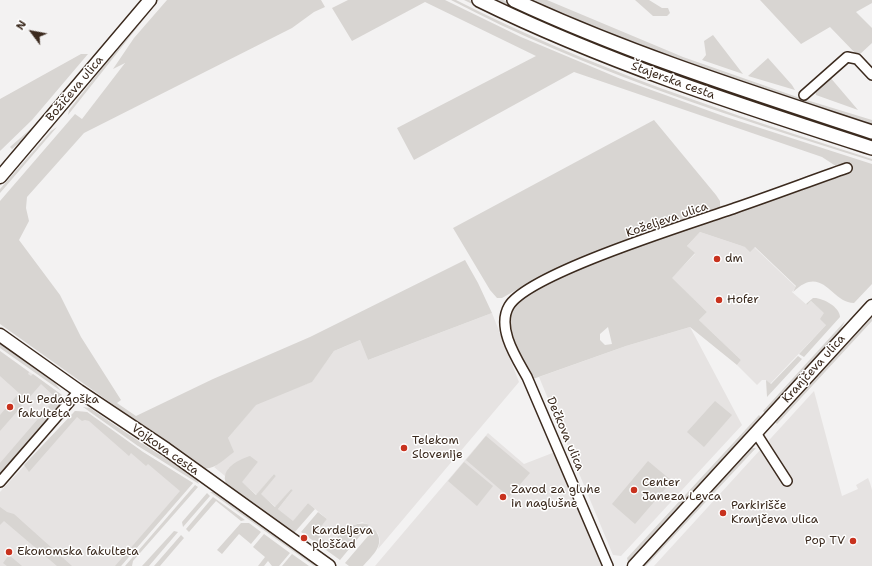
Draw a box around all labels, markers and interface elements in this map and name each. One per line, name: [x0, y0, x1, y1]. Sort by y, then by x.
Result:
north arrow: [12, 12, 52, 52]
text: N: [13, 18, 30, 33]
street label: Božičeva ulica: [43, 53, 107, 125]
street label: Štajerska cesta: [629, 59, 717, 103]
street label: Koželjeva ulica: [624, 199, 710, 241]
place label: dm: [725, 252, 743, 266]
marker: dm: [712, 254, 722, 264]
place label: Hofer: [727, 293, 759, 307]
marker: Hofer: [714, 295, 724, 305]
street label: Kranjčeva ulica: [779, 332, 849, 406]
place label: UL Pedagoška fakulteta: [18, 393, 99, 421]
street label: Dečkova ulica: [543, 395, 587, 473]
marker: UL Pedagoška fakulteta: [5, 402, 15, 412]
street label: Vojkova cesta: [128, 421, 202, 479]
place label: Telekom Slovenije: [412, 434, 463, 462]
marker: Telekom Slovenije: [399, 443, 409, 453]
place label: Center Janeza Levca: [642, 476, 721, 504]
place label: Zavod za gluhe in naglušne: [511, 483, 600, 511]
marker: Center Janeza Levca: [629, 485, 639, 495]
marker: Zavod za gluhe in naglušne: [498, 492, 508, 502]
place label: Parkirišče Kranjčeva ulica: [731, 499, 818, 527]
marker: Parkirišče Kranjčeva ulica: [718, 508, 728, 518]
place label: Kardeljeva ploščad: [312, 524, 373, 552]
marker: Kardeljeva ploščad: [299, 533, 309, 543]
place label: Pop TV: [805, 534, 845, 548]
marker: Pop TV: [848, 536, 858, 546]
place label: Ekonomska fakulteta: [17, 545, 139, 559]
marker: Ekonomska fakulteta: [4, 547, 14, 557]

